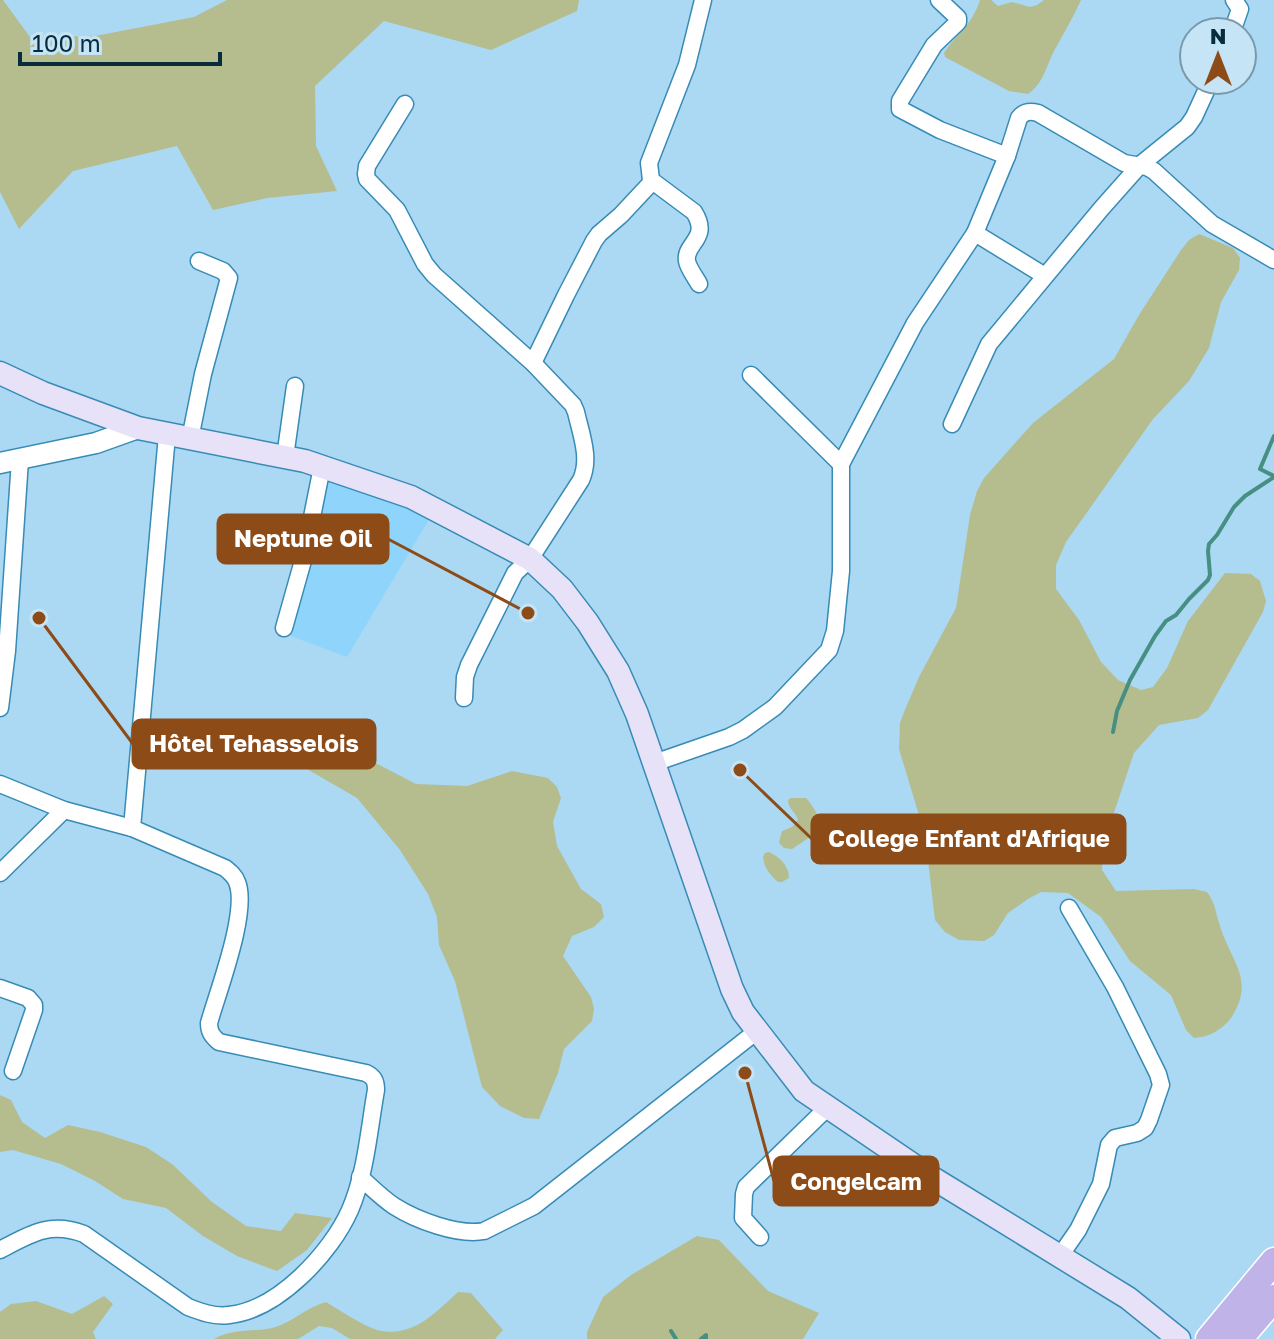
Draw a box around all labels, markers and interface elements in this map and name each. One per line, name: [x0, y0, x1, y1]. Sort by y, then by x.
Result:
scale bar: [20, 16, 220, 66]
north arrow: [1178, 16, 1258, 96]
text: N: [1210, 22, 1226, 49]
text: 100 m: [32, 28, 101, 57]
callout: Neptune Oil: [218, 515, 388, 563]
text: Neptune Oil: [234, 523, 372, 552]
callout: Hôtel Tehasselois: [133, 720, 375, 768]
text: Hôtel Tehasselois: [149, 728, 359, 757]
callout: College Enfant d'Afrique: [812, 815, 1125, 863]
text: College Enfant d'Afrique: [828, 823, 1110, 852]
callout: Congelcam: [774, 1157, 938, 1205]
text: Congelcam: [790, 1166, 922, 1195]

